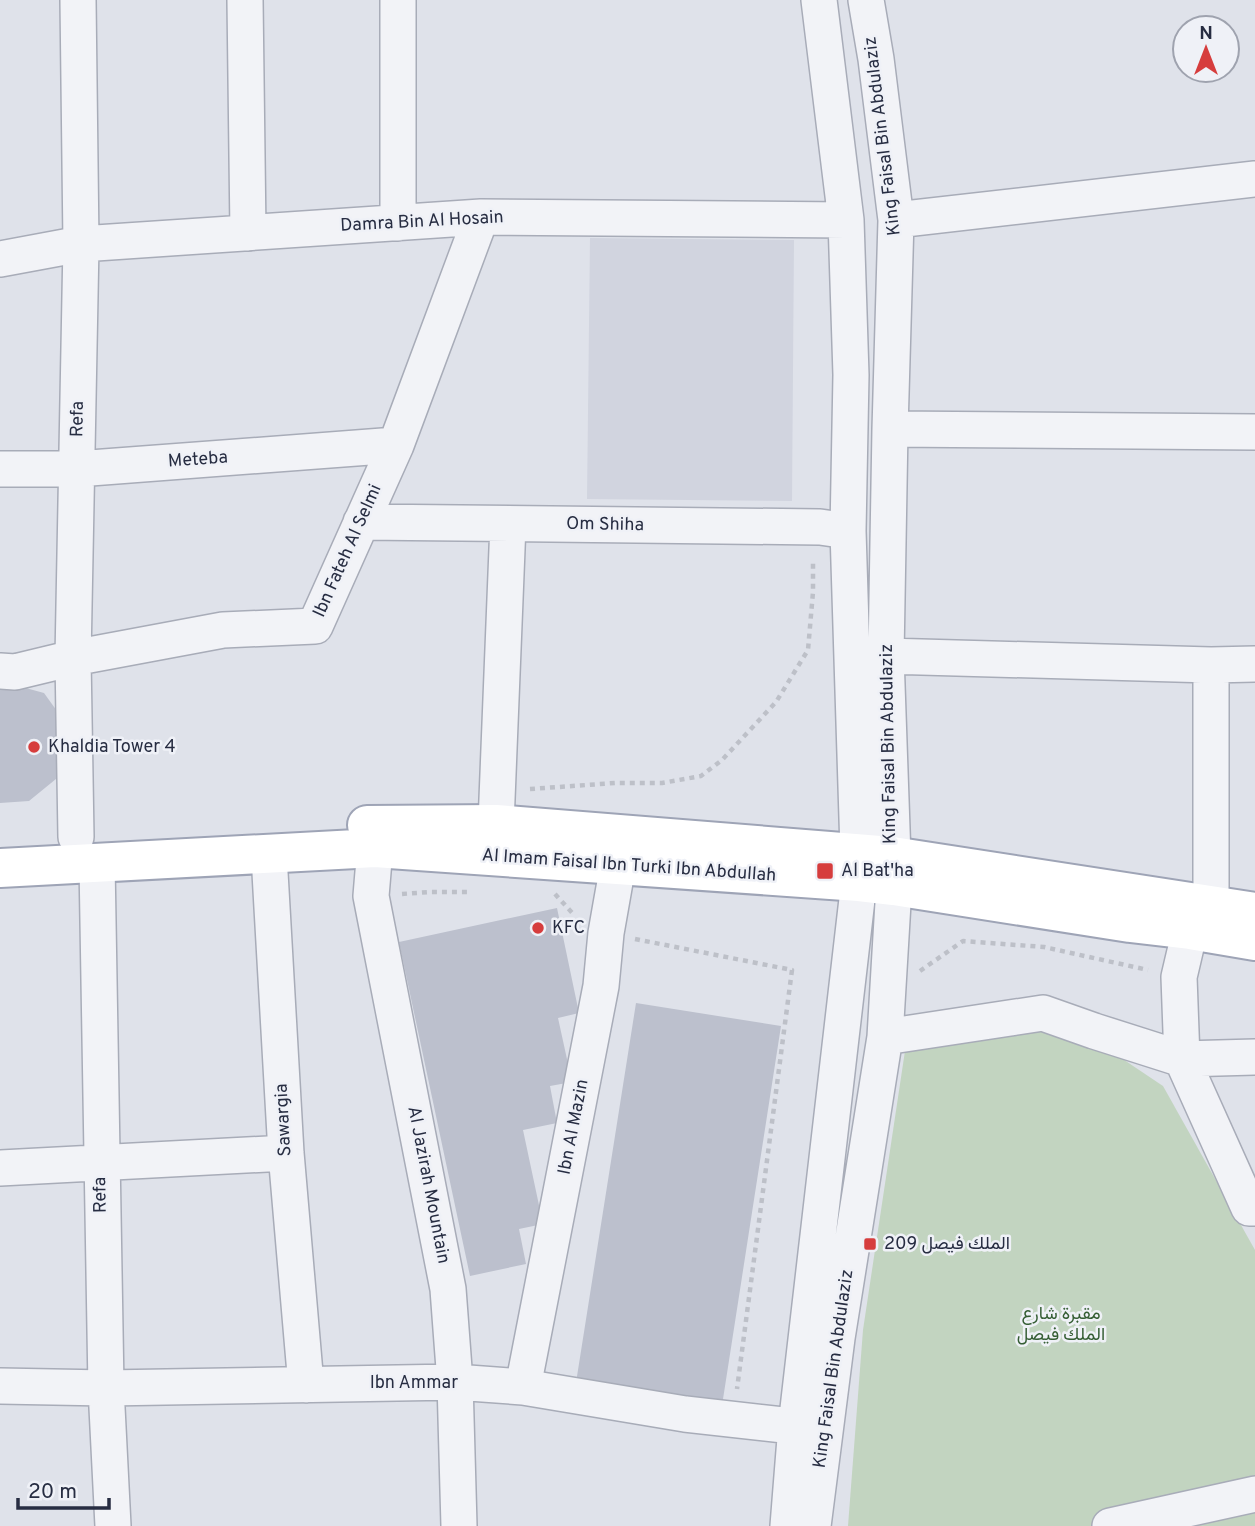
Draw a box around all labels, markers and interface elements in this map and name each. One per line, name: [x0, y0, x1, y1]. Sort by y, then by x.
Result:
north arrow: [1171, 14, 1241, 84]
text: N: [1199, 22, 1213, 46]
street label: King Faisal Bin Abdulaziz: [859, 35, 907, 237]
street label: Damra Bin Al Hosain: [340, 206, 504, 238]
street label: Refa: [66, 401, 90, 437]
street label: Meteba: [167, 446, 229, 474]
street label: Ibn Fateh Al Selmi: [308, 481, 388, 621]
street label: Om Shiha: [566, 513, 644, 537]
street label: King Faisal Bin Abdulaziz: [876, 644, 902, 844]
place label: Khaldia Tower 4: [48, 736, 176, 759]
marker: Khaldia Tower 4: [26, 739, 42, 755]
street label: Al Imam Faisal Ibn Turki Ibn Abdullah: [481, 844, 777, 888]
place label: Al Bat'ha: [841, 860, 914, 883]
marker: Al Bat'ha: [815, 861, 835, 881]
place label: KFC: [552, 917, 585, 940]
marker: KFC: [530, 920, 546, 936]
street label: Ibn Al Mazin: [553, 1077, 595, 1177]
street label: Sawargia: [271, 1083, 297, 1157]
street label: Al Jazirah Mountain: [401, 1104, 455, 1266]
street label: Refa: [89, 1177, 113, 1213]
place label: الملك فيصل 209: [884, 1233, 1010, 1256]
marker: الملك فيصل 209: [862, 1236, 878, 1252]
street label: King Faisal Bin Abdulaziz: [809, 1268, 859, 1470]
park label: مقبرة شارع الملك فيصل: [1017, 1303, 1105, 1347]
street label: Ibn Ammar: [370, 1372, 458, 1395]
scale bar: [18, 1466, 108, 1510]
text: 20 m: [28, 1479, 77, 1506]

